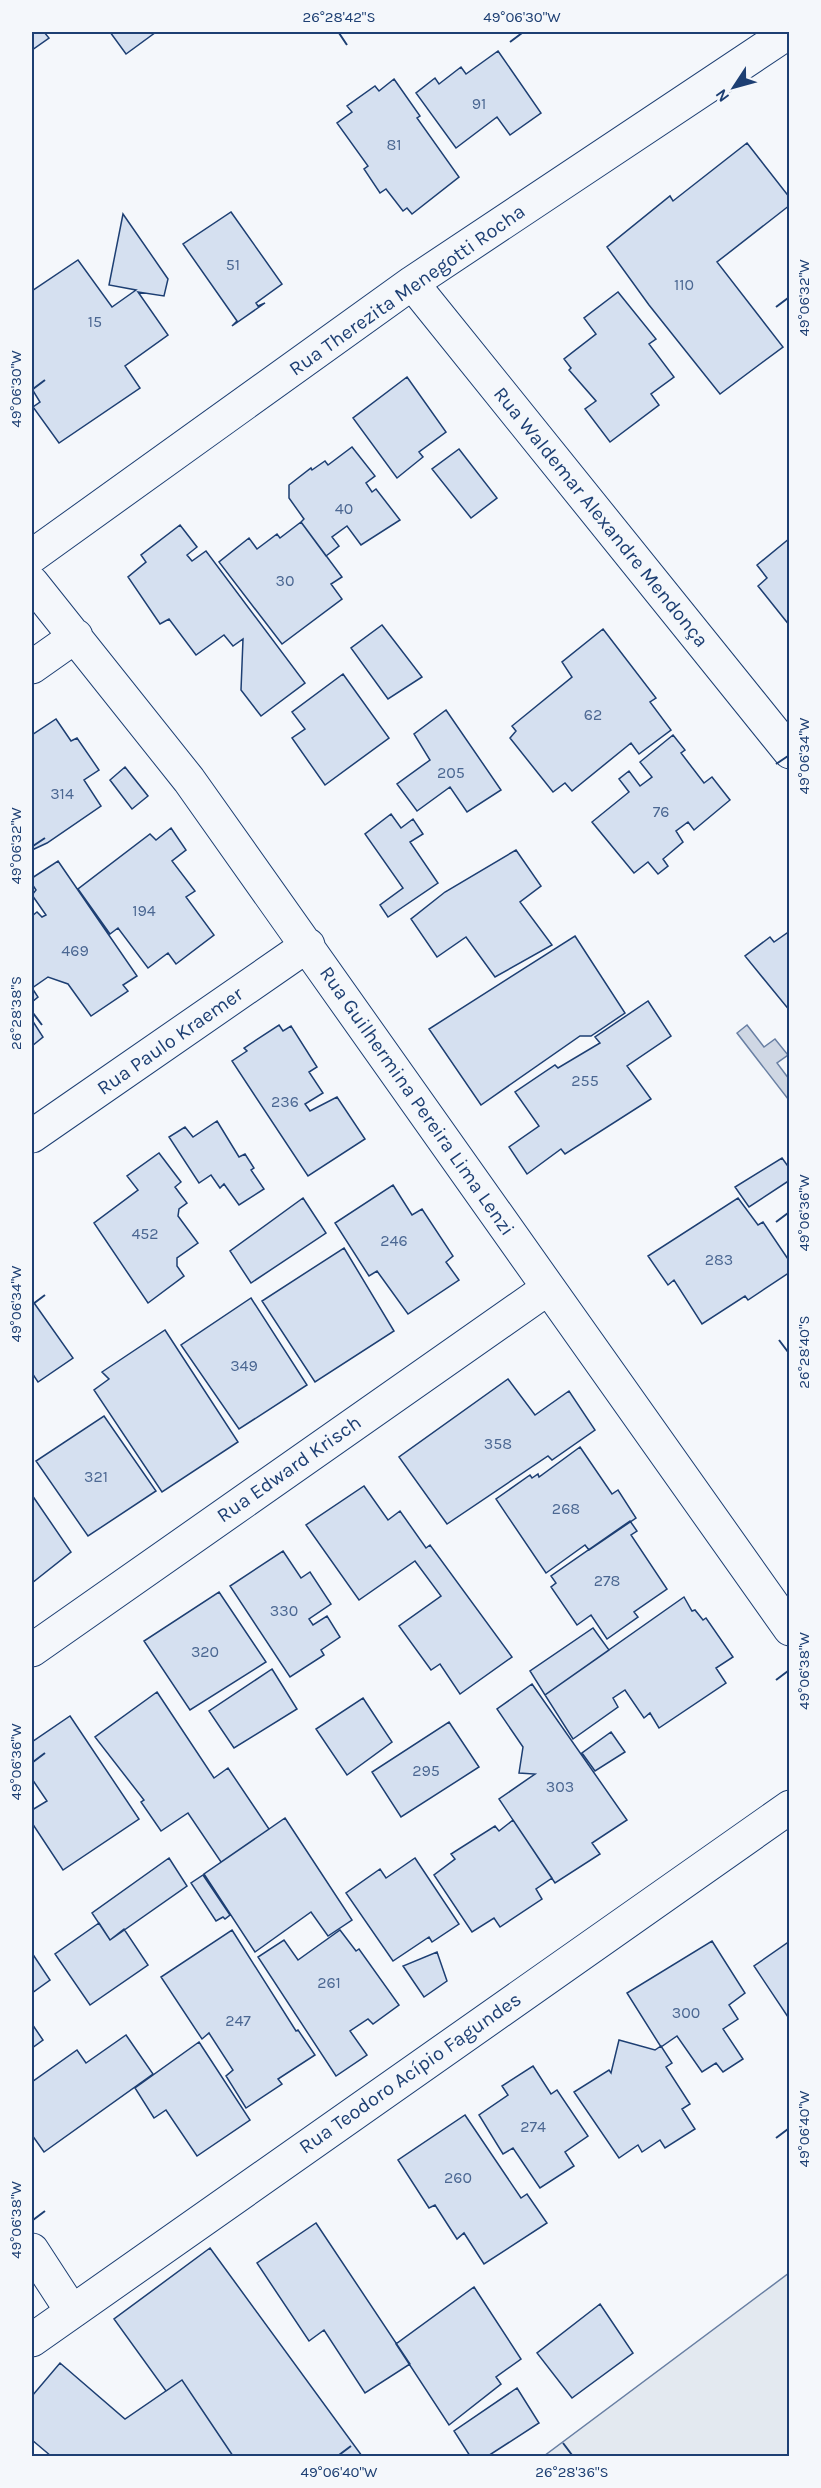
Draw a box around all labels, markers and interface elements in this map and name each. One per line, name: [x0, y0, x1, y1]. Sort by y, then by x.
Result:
text: 26°28'42"S: [302, 8, 376, 26]
text: 49°06'30"W: [483, 8, 561, 26]
north arrow: [704, 57, 764, 117]
text: N: [711, 85, 733, 106]
house number: 91: [472, 94, 486, 113]
house number: 81: [386, 135, 402, 154]
street label: Rua Therezita Menegotti Rocha: [285, 199, 529, 381]
house number: 51: [226, 255, 240, 274]
text: 49°06'32"W: [795, 259, 813, 337]
house number: 110: [674, 275, 694, 294]
house number: 15: [88, 312, 102, 331]
text: 49°06'30"W: [7, 350, 25, 428]
street label: Rua Waldemar Alexandre Mendonça: [489, 382, 713, 652]
house number: 40: [335, 499, 353, 518]
house number: 30: [276, 571, 294, 590]
house number: 62: [584, 705, 602, 724]
text: 49°06'34"W: [795, 717, 813, 794]
house number: 205: [437, 763, 465, 782]
house number: 314: [50, 784, 74, 803]
house number: 76: [653, 802, 669, 821]
text: 49°06'32"W: [7, 807, 25, 885]
house number: 194: [132, 901, 156, 920]
house number: 469: [61, 941, 89, 960]
street label: Rua Guilhermina Pereira Lima Lenzi: [315, 962, 519, 1240]
text: 26°28'38"S: [7, 976, 25, 1050]
street label: Rua Paulo Kraemer: [93, 982, 248, 1100]
house number: 255: [571, 1071, 599, 1090]
house number: 236: [271, 1092, 299, 1111]
text: 49°06'36"W: [795, 1174, 813, 1252]
house number: 452: [131, 1224, 159, 1243]
house number: 246: [380, 1231, 408, 1250]
house number: 283: [705, 1250, 733, 1269]
text: 49°06'34"W: [7, 1265, 25, 1342]
text: 26°28'40"S: [795, 1315, 813, 1389]
house number: 349: [230, 1356, 258, 1375]
street label: Rua Edward Krisch: [212, 1411, 366, 1527]
house number: 358: [484, 1434, 512, 1453]
house number: 321: [84, 1467, 108, 1486]
house number: 268: [552, 1499, 580, 1518]
house number: 278: [594, 1571, 620, 1590]
house number: 330: [270, 1601, 298, 1620]
text: 49°06'38"W: [795, 1632, 813, 1710]
house number: 320: [191, 1642, 219, 1661]
text: 49°06'36"W: [7, 1723, 25, 1801]
house number: 295: [412, 1761, 440, 1780]
house number: 303: [546, 1777, 574, 1796]
house number: 261: [317, 1973, 341, 1992]
street label: Rua Teodoro Acípio Fagundes: [295, 1987, 525, 2159]
house number: 300: [672, 2003, 700, 2022]
house number: 247: [225, 2011, 251, 2030]
text: 49°06'40"W: [795, 2090, 813, 2167]
house number: 274: [520, 2117, 546, 2136]
house number: 260: [444, 2168, 472, 2187]
text: 49°06'38"W: [7, 2181, 25, 2259]
text: 49°06'40"W: [301, 2463, 378, 2481]
text: 26°28'36"S: [535, 2463, 609, 2481]

